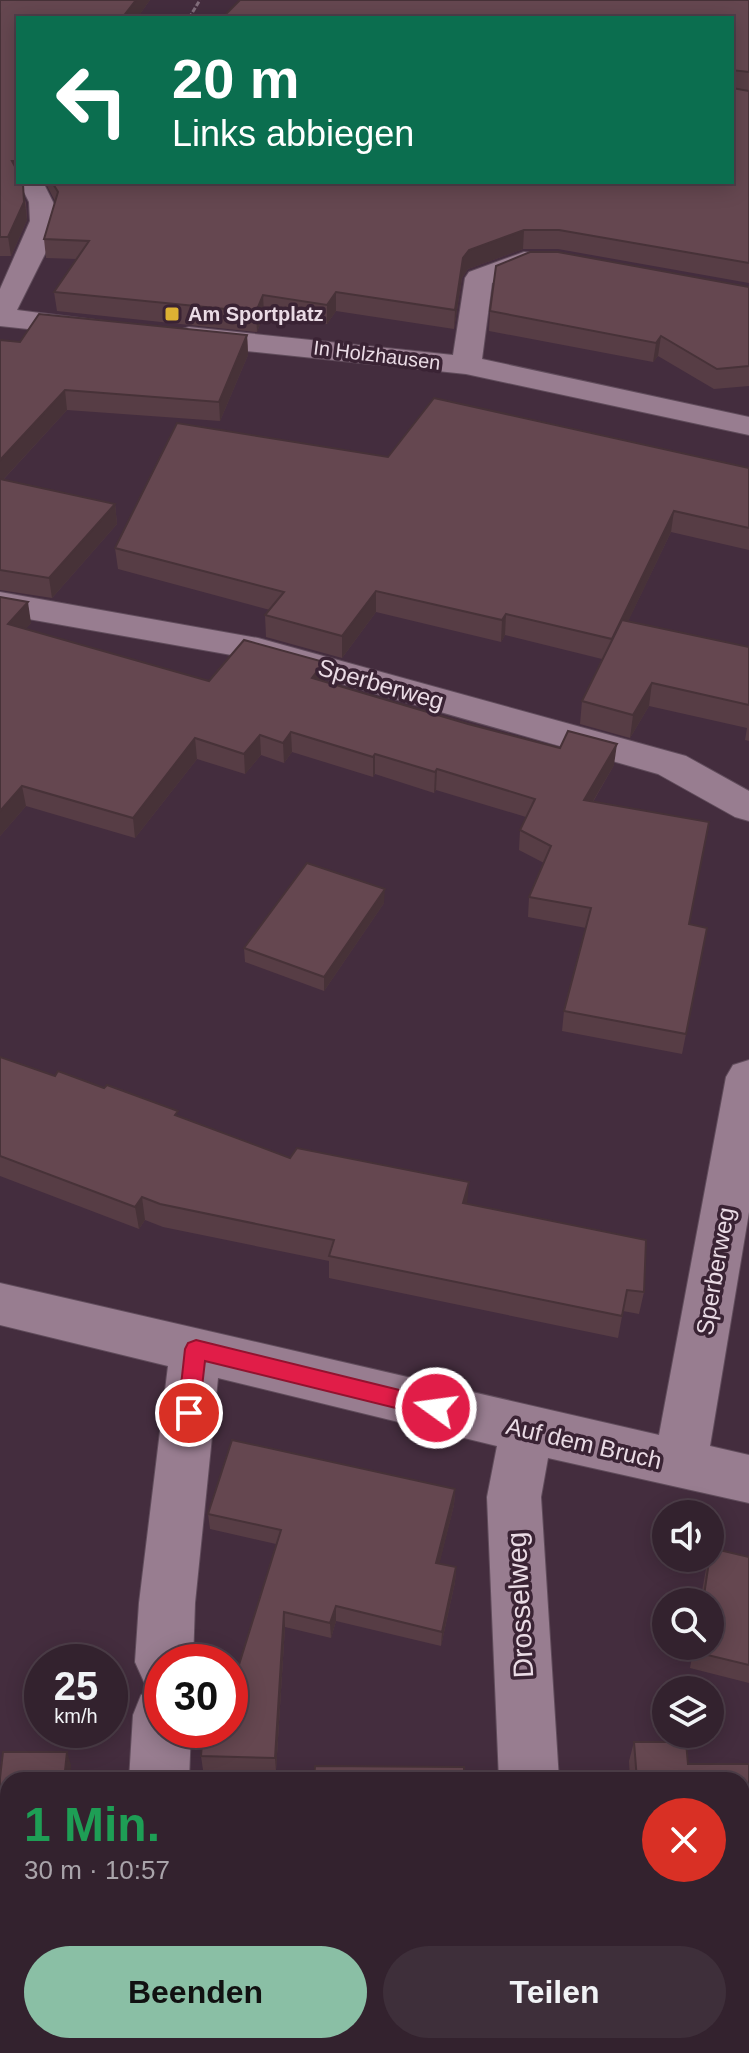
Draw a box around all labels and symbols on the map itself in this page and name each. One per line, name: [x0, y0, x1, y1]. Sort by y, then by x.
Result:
place label: Am Sportplatz: [188, 303, 324, 325]
marker: Am Sportplatz: [163, 305, 181, 323]
street label: In Holzhausen: [312, 336, 442, 374]
street label: Sperberweg: [315, 653, 447, 715]
street label: Sperberweg: [690, 1205, 740, 1337]
position arrow: [394, 1366, 478, 1450]
pin: [155, 1379, 223, 1447]
street label: Auf dem Bruch: [504, 1412, 664, 1474]
street label: Drosselweg: [501, 1531, 539, 1679]
speed limit sign: 30: [144, 1644, 248, 1748]

